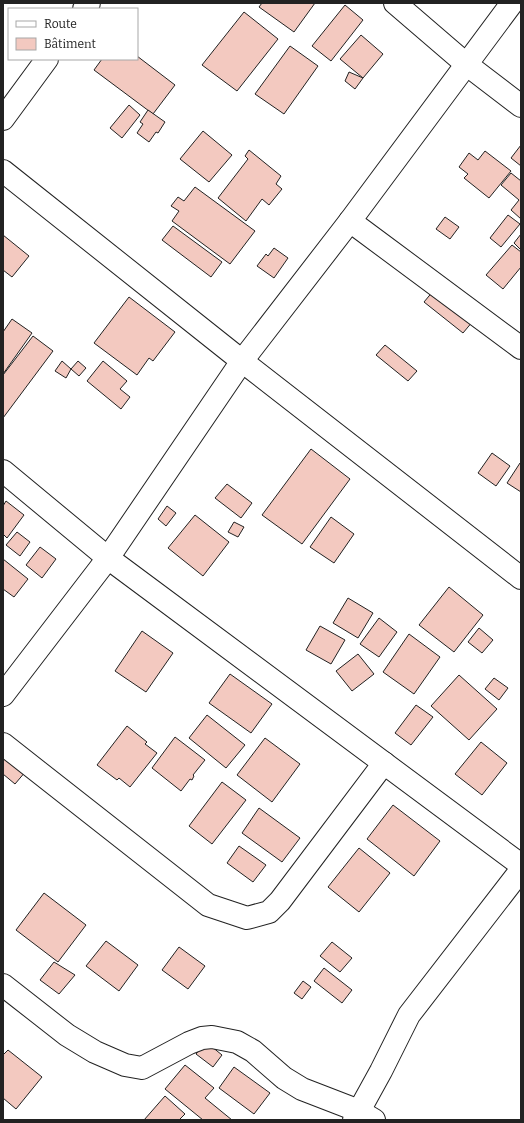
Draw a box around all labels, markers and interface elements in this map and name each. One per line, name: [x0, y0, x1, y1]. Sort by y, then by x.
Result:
legend: [8, 8, 138, 60]
text: Route: [44, 17, 77, 31]
text: Bâtiment: [44, 37, 97, 51]

